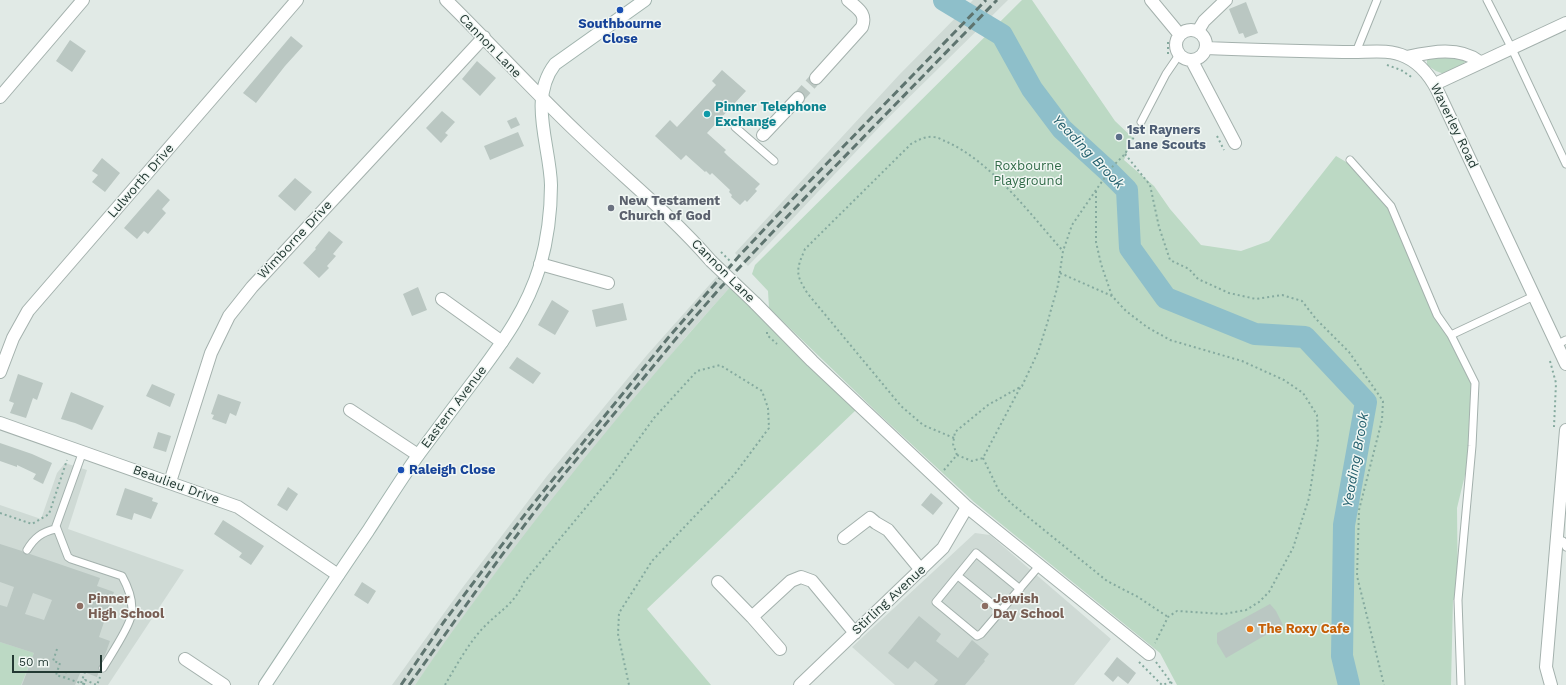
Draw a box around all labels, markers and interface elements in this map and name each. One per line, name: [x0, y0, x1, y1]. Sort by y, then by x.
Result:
marker: Southbourne Close: [615, 5, 625, 15]
street label: Cannon Lane: [455, 11, 525, 81]
place label: Southbourne Close: [578, 16, 662, 47]
street label: Waverley Road: [1427, 81, 1481, 171]
place label: Pinner Telephone Exchange: [715, 99, 827, 130]
marker: Pinner Telephone Exchange: [702, 109, 712, 119]
water label: Yeading Brook: [1049, 112, 1127, 192]
place label: 1st Rayners Lane Scouts: [1127, 122, 1206, 153]
marker: 1st Rayners Lane Scouts: [1114, 132, 1124, 142]
street label: Lulworth Drive: [105, 141, 177, 221]
park label: Roxbourne Playground: [993, 158, 1063, 189]
place label: New Testament Church of God: [619, 193, 720, 224]
street label: Wimborne Drive: [255, 197, 335, 283]
marker: New Testament Church of God: [606, 203, 616, 213]
street label: Cannon Lane: [688, 236, 758, 306]
street label: Eastern Avenue: [418, 363, 490, 451]
water label: Yeading Brook: [1339, 411, 1373, 509]
street label: Beaulieu Drive: [131, 462, 221, 508]
place label: Raleigh Close: [409, 462, 495, 478]
marker: Raleigh Close: [396, 465, 406, 475]
street label: Stirling Avenue: [849, 562, 929, 638]
place label: Pinner High School: [88, 591, 164, 622]
place label: Jewish Day School: [993, 591, 1064, 622]
marker: Pinner High School: [75, 601, 85, 611]
marker: Jewish Day School: [980, 601, 990, 611]
place label: The Roxy Cafe: [1258, 621, 1350, 637]
marker: The Roxy Cafe: [1245, 624, 1255, 634]
scale bar: [14, 647, 104, 673]
text: 50 m: [19, 655, 49, 669]

